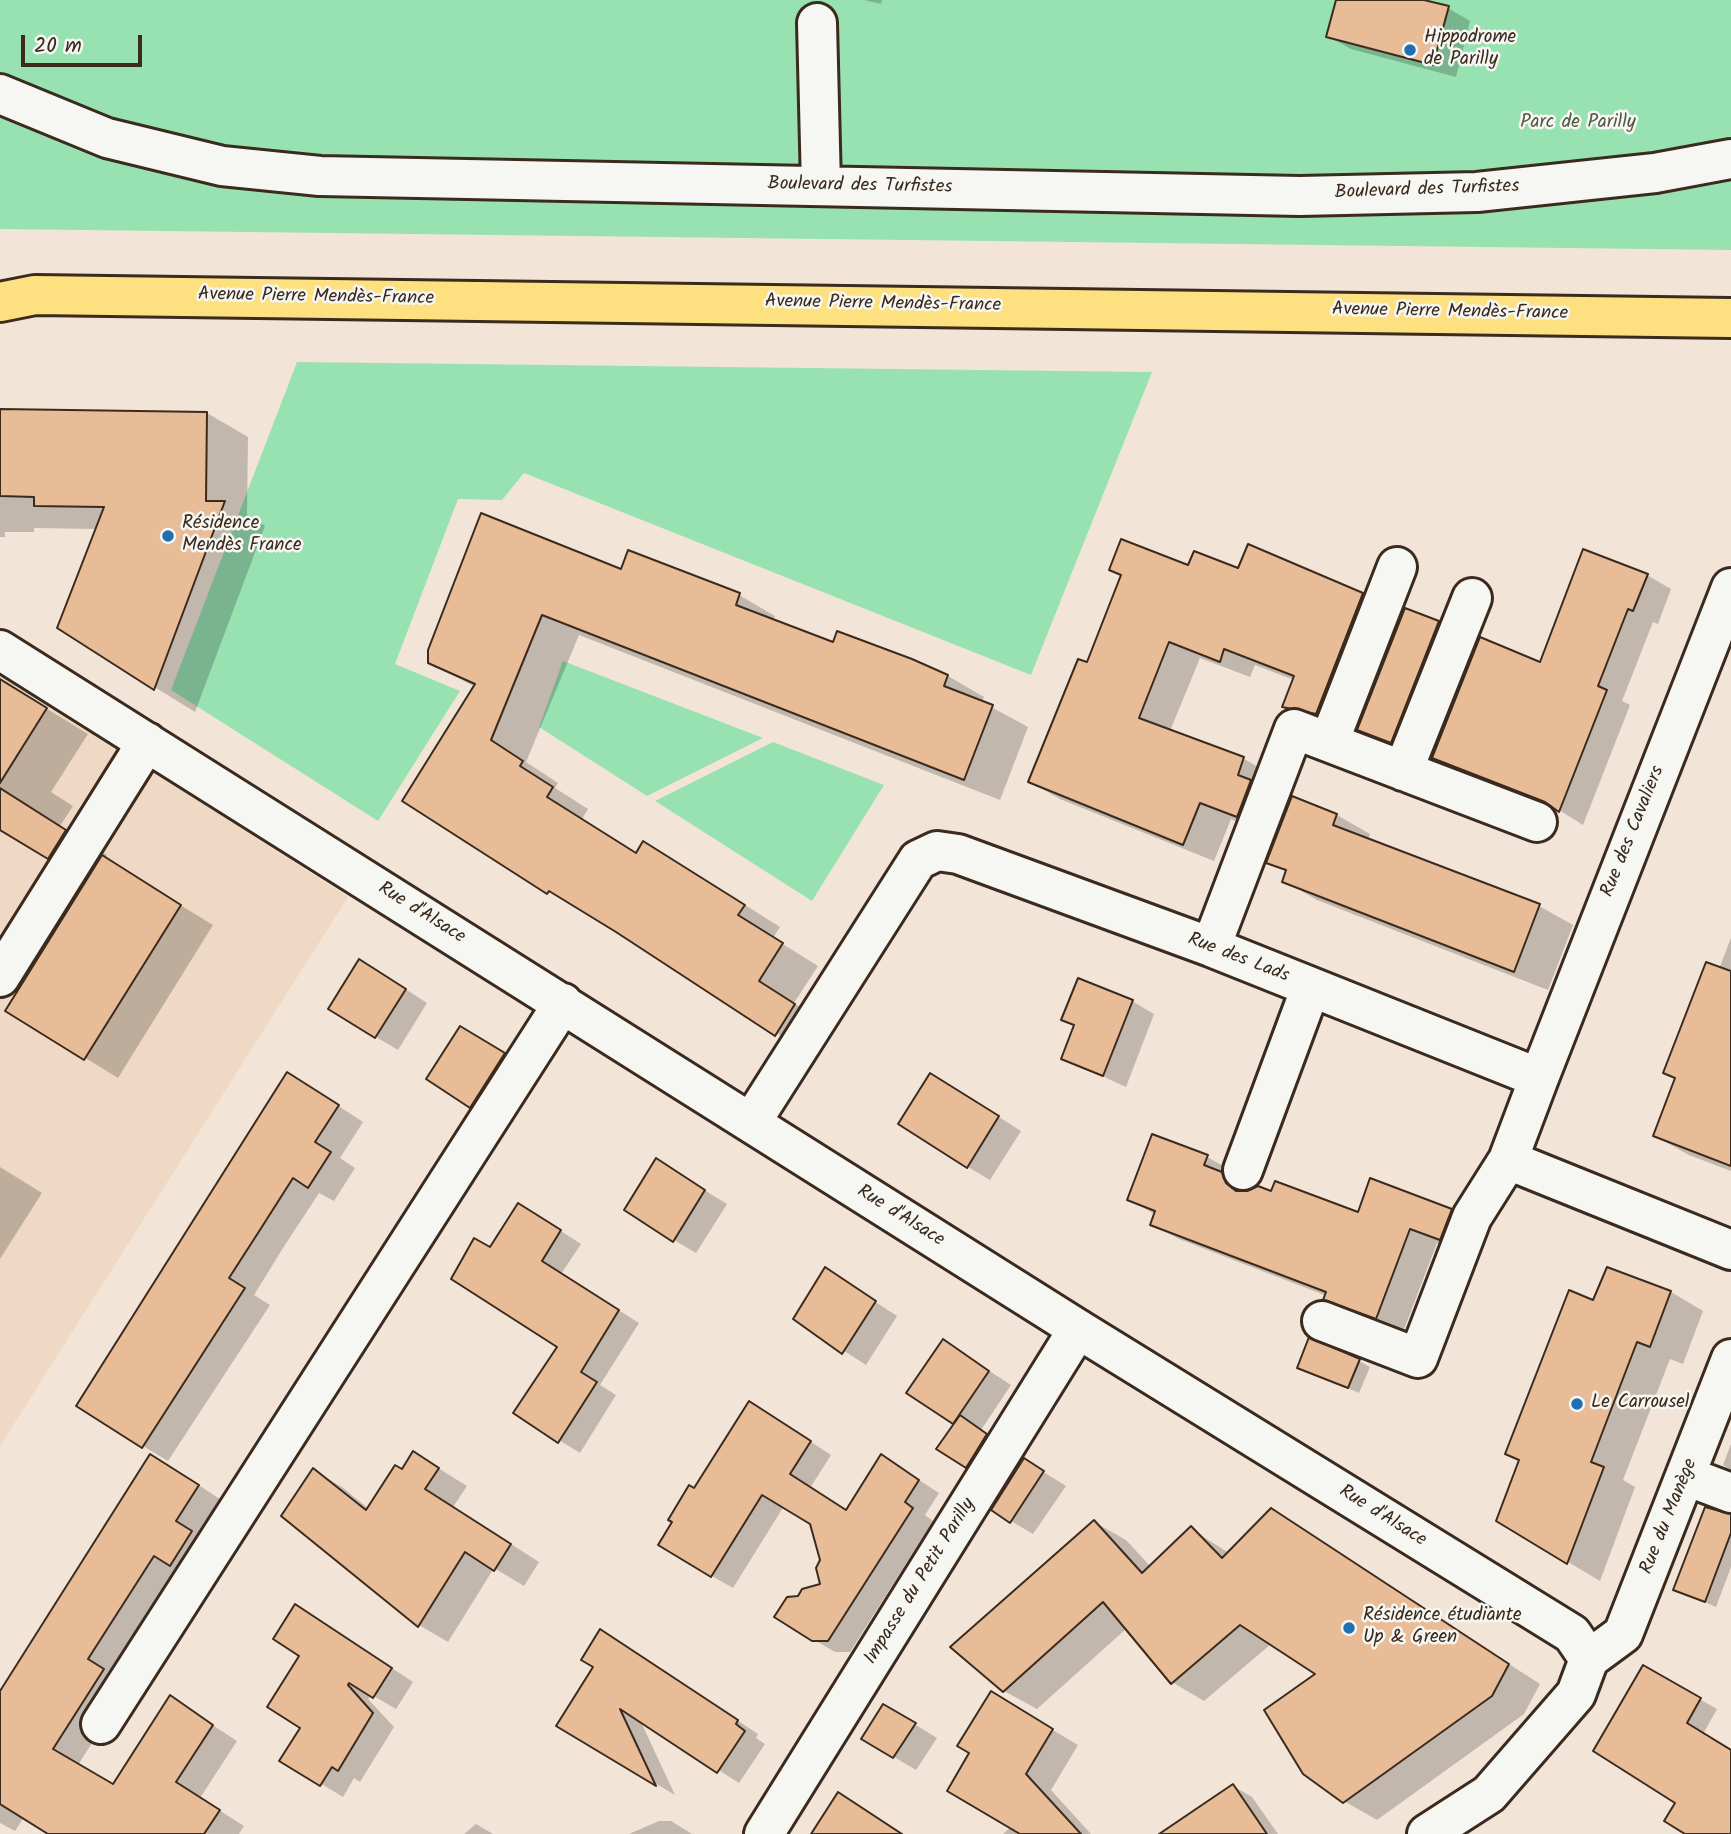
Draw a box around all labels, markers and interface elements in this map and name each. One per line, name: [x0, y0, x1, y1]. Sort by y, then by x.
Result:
scale bar: [24, 21, 145, 65]
place label: Hippodrome de Parilly: [1424, 28, 1516, 72]
text: 20 m: [34, 30, 82, 63]
marker: Hippodrome de Parilly: [1402, 42, 1418, 58]
park label: Parc de Parilly: [1520, 113, 1636, 135]
street label: Boulevard des Turfistes: [767, 174, 953, 200]
street label: Boulevard des Turfistes: [1334, 176, 1520, 206]
street label: Avenue Pierre Mendès-France: [198, 285, 434, 311]
street label: Avenue Pierre Mendès-France: [765, 292, 1001, 318]
street label: Avenue Pierre Mendès-France: [1332, 300, 1568, 326]
place label: Résidence Mendès France: [182, 514, 301, 558]
marker: Résidence Mendès France: [160, 528, 176, 544]
street label: Rue des Cavaliers: [1597, 763, 1671, 901]
street label: Rue d'Alsace: [373, 878, 469, 950]
street label: Rue des Lads: [1184, 929, 1292, 989]
street label: Rue d'Alsace: [852, 1181, 948, 1253]
place label: Le Carrousel: [1591, 1393, 1689, 1415]
marker: Le Carrousel: [1569, 1396, 1585, 1412]
street label: Rue du Manège: [1636, 1456, 1704, 1578]
street label: Rue d'Alsace: [1334, 1481, 1430, 1553]
street label: Impasse du Petit Parilly: [861, 1495, 981, 1669]
place label: Résidence étudiante Up & Green: [1363, 1606, 1522, 1650]
marker: Résidence étudiante Up & Green: [1341, 1620, 1357, 1636]

